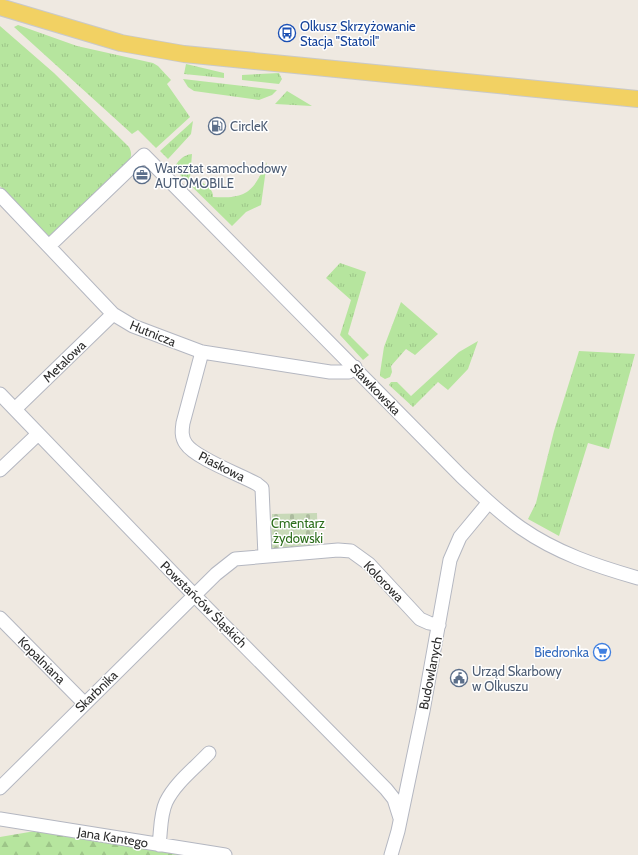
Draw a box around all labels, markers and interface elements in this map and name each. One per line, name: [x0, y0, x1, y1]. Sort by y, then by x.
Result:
place label: Olkusz Skrzyżowanie Stacja "Statoil": [300, 18, 416, 50]
bus stop icon: Olkusz Skrzyżowanie Stacja "Statoil": [277, 23, 297, 43]
fuel station icon: CircleK: [207, 116, 227, 136]
place label: CircleK: [230, 118, 268, 134]
place label: Warsztat samochodowy AUTOMOBILE: [155, 160, 287, 191]
office icon: Warsztat samochodowy AUTOMOBILE: [132, 165, 152, 185]
street label: Hutnicza: [128, 316, 179, 350]
street label: Metalowa: [39, 336, 89, 385]
street label: Sławkowska: [347, 360, 405, 419]
street label: Piaskowa: [196, 448, 249, 485]
park label: Cmentarz żydowski: [271, 515, 325, 546]
street label: Powstańców Śląskich: [157, 557, 251, 651]
street label: Kolorowa: [361, 557, 408, 605]
street label: Kopalniana: [15, 633, 70, 688]
street label: Budowlanych: [415, 635, 445, 711]
supermarket icon: Biedronka: [592, 642, 612, 662]
place label: Biedronka: [534, 644, 590, 660]
place label: Urząd Skarbowy w Olkuszu: [472, 663, 562, 694]
street label: Skarbnika: [71, 666, 121, 715]
public building icon: Urząd Skarbowy w Olkuszu: [449, 668, 469, 688]
street label: Jana Kantego: [76, 823, 149, 850]

